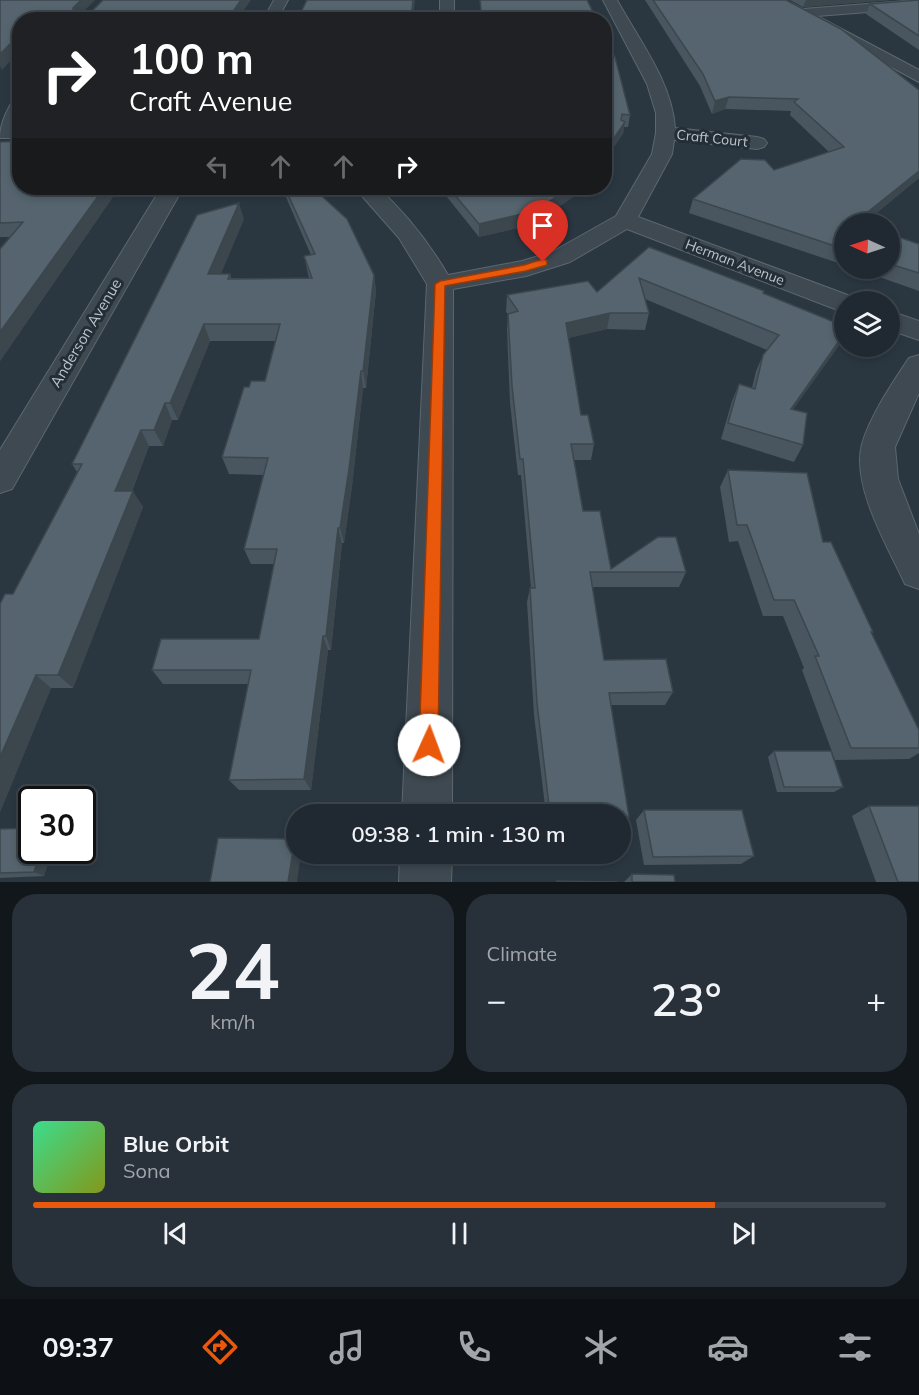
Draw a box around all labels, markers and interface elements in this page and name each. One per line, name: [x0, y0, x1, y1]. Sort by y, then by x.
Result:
text: 100 m: [129, 32, 254, 85]
icon: right: [30, 36, 108, 114]
text: Craft Avenue: [129, 84, 292, 118]
street label: Craft Court: [676, 125, 749, 151]
icon: left: [201, 150, 234, 183]
icon: ahead: [264, 150, 297, 183]
icon: ahead: [327, 150, 360, 183]
icon: right: [390, 150, 423, 183]
pin: [517, 200, 568, 262]
icon: arrive: [526, 209, 559, 242]
north arrow: [834, 213, 900, 279]
map controls: [834, 213, 900, 357]
street label: Herman Avenue: [683, 235, 787, 289]
street label: Anderson Avenue: [46, 275, 125, 390]
button: layers: [834, 291, 900, 357]
position arrow: [397, 713, 461, 777]
speed limit sign: 30: [18, 786, 96, 864]
text: 09:38 · 1 min · 130 m: [351, 820, 566, 848]
text: 24: [186, 921, 280, 1019]
text: Climate: [487, 941, 557, 966]
text: 23°: [651, 971, 722, 1027]
text: −: [487, 979, 506, 1020]
text: +: [866, 979, 886, 1020]
text: km/h: [210, 1009, 255, 1034]
text: Blue Orbit: [123, 1130, 229, 1158]
text: Sona: [123, 1158, 171, 1183]
icon: previous: [159, 1217, 192, 1250]
icon: pause: [443, 1217, 476, 1250]
icon: next: [727, 1217, 760, 1250]
icon: directions: [199, 1326, 241, 1368]
icon: music: [326, 1326, 368, 1368]
icon: phone: [453, 1326, 495, 1368]
icon: climate: [580, 1326, 622, 1368]
icon: car: [707, 1326, 749, 1368]
icon: filters: [834, 1326, 876, 1368]
text: 09:37: [43, 1330, 114, 1364]

